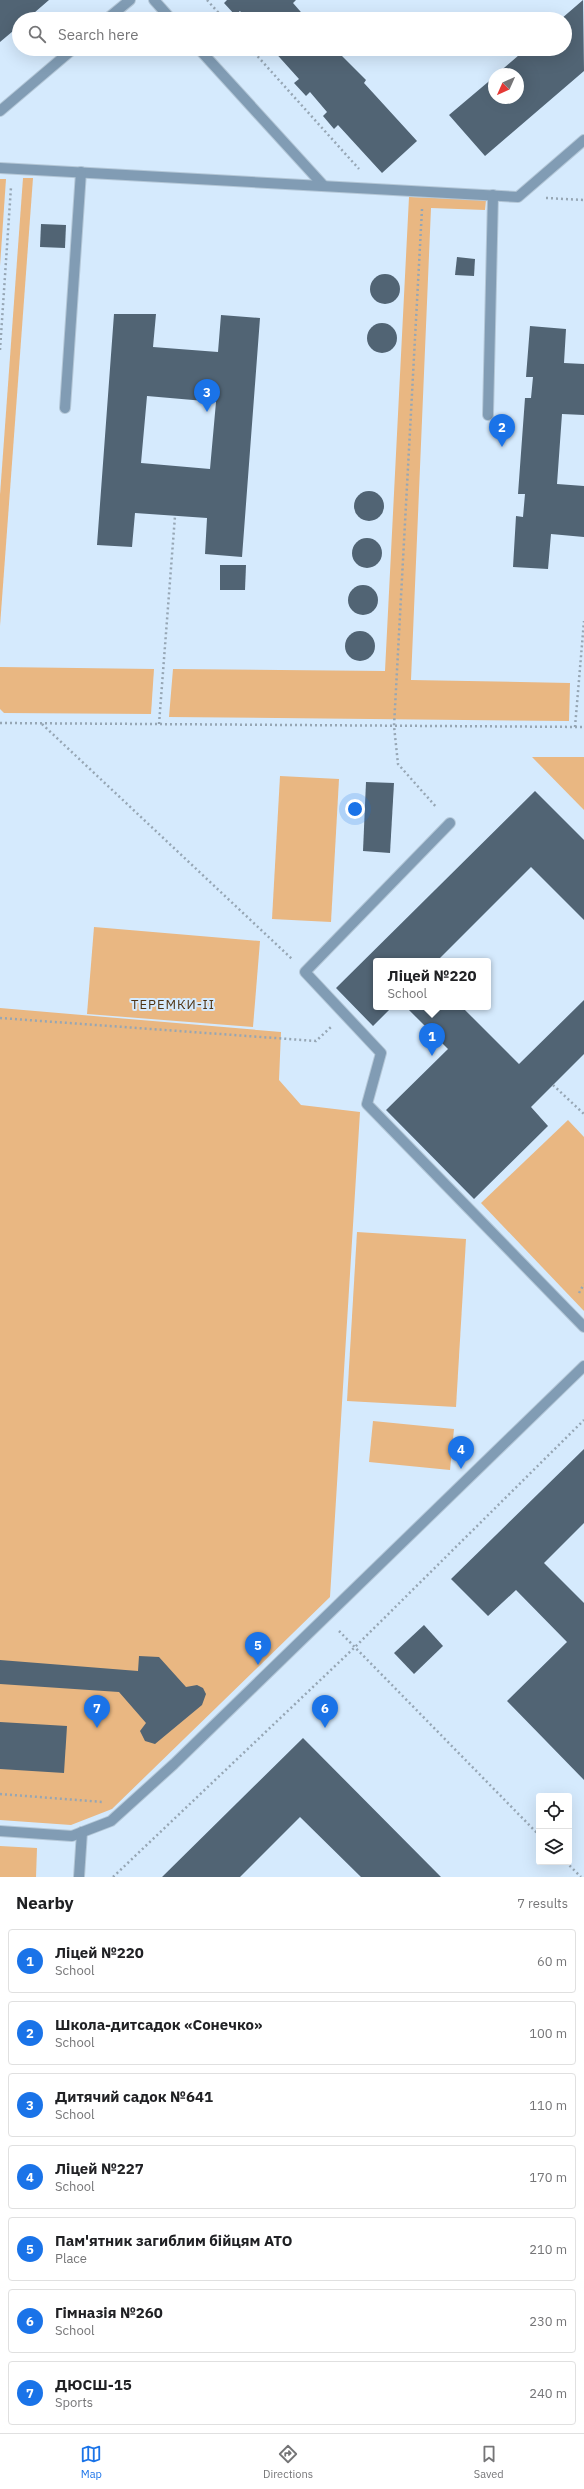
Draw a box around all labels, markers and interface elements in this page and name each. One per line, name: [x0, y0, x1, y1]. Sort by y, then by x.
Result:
search box: [12, 12, 572, 56]
icon: search: [26, 23, 48, 45]
text: Search here: [58, 25, 138, 44]
north arrow: [488, 68, 524, 104]
pin: 3: [194, 379, 220, 412]
pin: 2: [489, 414, 515, 447]
your location: [345, 799, 365, 819]
popup: [373, 958, 491, 1010]
text: Ліцей №220: [388, 966, 476, 985]
text: School: [388, 985, 427, 1002]
district label: ТЕРЕМКИ-ІІ: [131, 996, 215, 1013]
pin: 1: [419, 1023, 445, 1056]
pin: 4: [448, 1436, 474, 1469]
pin: 5: [245, 1632, 271, 1665]
pin: 7: [84, 1695, 110, 1728]
pin: 6: [312, 1695, 338, 1728]
map controls: [536, 1793, 572, 1865]
button: locate: [536, 1793, 572, 1829]
button: layers: [536, 1829, 572, 1865]
text: Nearby: [16, 1892, 74, 1914]
text: 7 results: [517, 1895, 568, 1912]
text: Ліцей №220: [55, 1943, 144, 1962]
text: 1: [26, 1953, 34, 1970]
text: 60 m: [537, 1953, 567, 1970]
text: School: [55, 1962, 95, 1979]
text: Школа-дитсадок «Сонечко»: [55, 2015, 262, 2034]
text: 2: [26, 2025, 34, 2042]
text: 100 m: [529, 2025, 567, 2042]
text: School: [55, 2034, 95, 2051]
text: Дитячий садок №641: [55, 2087, 213, 2106]
text: 3: [26, 2097, 34, 2114]
text: 110 m: [529, 2097, 567, 2114]
text: School: [55, 2106, 95, 2123]
text: Ліцей №227: [55, 2159, 144, 2178]
text: 4: [26, 2169, 34, 2186]
text: 170 m: [529, 2169, 567, 2186]
text: School: [55, 2178, 95, 2195]
text: Пам'ятник загиблим бійцям АТО: [55, 2231, 292, 2250]
text: 5: [26, 2241, 34, 2258]
text: 210 m: [529, 2241, 567, 2258]
text: Place: [55, 2250, 87, 2267]
text: Гімназія №260: [55, 2303, 163, 2322]
text: 6: [26, 2313, 34, 2330]
text: 230 m: [529, 2313, 567, 2330]
text: School: [55, 2322, 95, 2339]
text: ДЮСШ-15: [55, 2375, 132, 2394]
text: 7: [26, 2385, 34, 2402]
text: 240 m: [529, 2385, 567, 2402]
text: Sports: [55, 2394, 93, 2411]
tab: Map: [80, 2443, 102, 2481]
tab: Directions: [263, 2443, 313, 2481]
tab: Saved: [474, 2443, 504, 2481]

